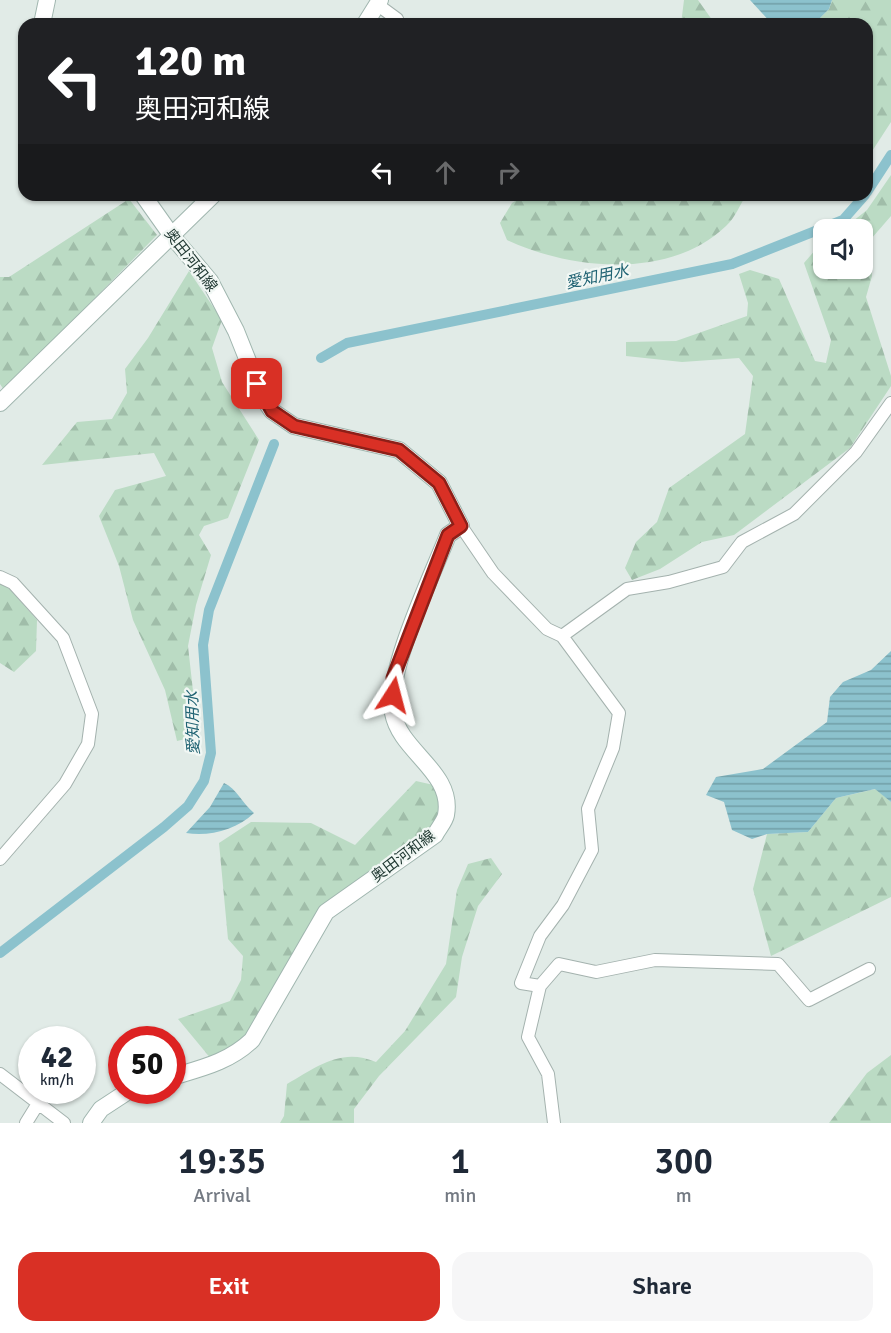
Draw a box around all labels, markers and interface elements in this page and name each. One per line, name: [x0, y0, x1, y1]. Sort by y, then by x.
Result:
text: 120 m: [135, 36, 246, 87]
icon: left: [36, 42, 114, 120]
text: 奥田河和線: [135, 93, 270, 126]
icon: left: [366, 156, 399, 189]
icon: ahead: [429, 156, 462, 189]
icon: right: [492, 156, 525, 189]
map controls: [813, 219, 873, 279]
button: sound: [813, 219, 873, 279]
street label: 奥田河和線: [161, 225, 221, 295]
water label: 愛知用水: [564, 260, 632, 293]
pin: [231, 358, 282, 409]
icon: arrive: [240, 367, 273, 400]
position arrow: [361, 663, 425, 727]
water label: 愛知用水: [182, 689, 204, 755]
street label: 奥田河和線: [368, 826, 438, 886]
speed limit sign: 50: [108, 1026, 186, 1104]
text: 42: [41, 1039, 73, 1076]
text: km/h: [40, 1071, 74, 1089]
text: 19:35: [178, 1139, 266, 1184]
text: 1: [451, 1139, 470, 1184]
text: 300: [655, 1139, 713, 1184]
text: Arrival: [193, 1183, 251, 1208]
text: min: [444, 1183, 476, 1208]
text: m: [676, 1183, 692, 1208]
button: Exit: [18, 1252, 440, 1321]
button: Share: [452, 1252, 873, 1321]

